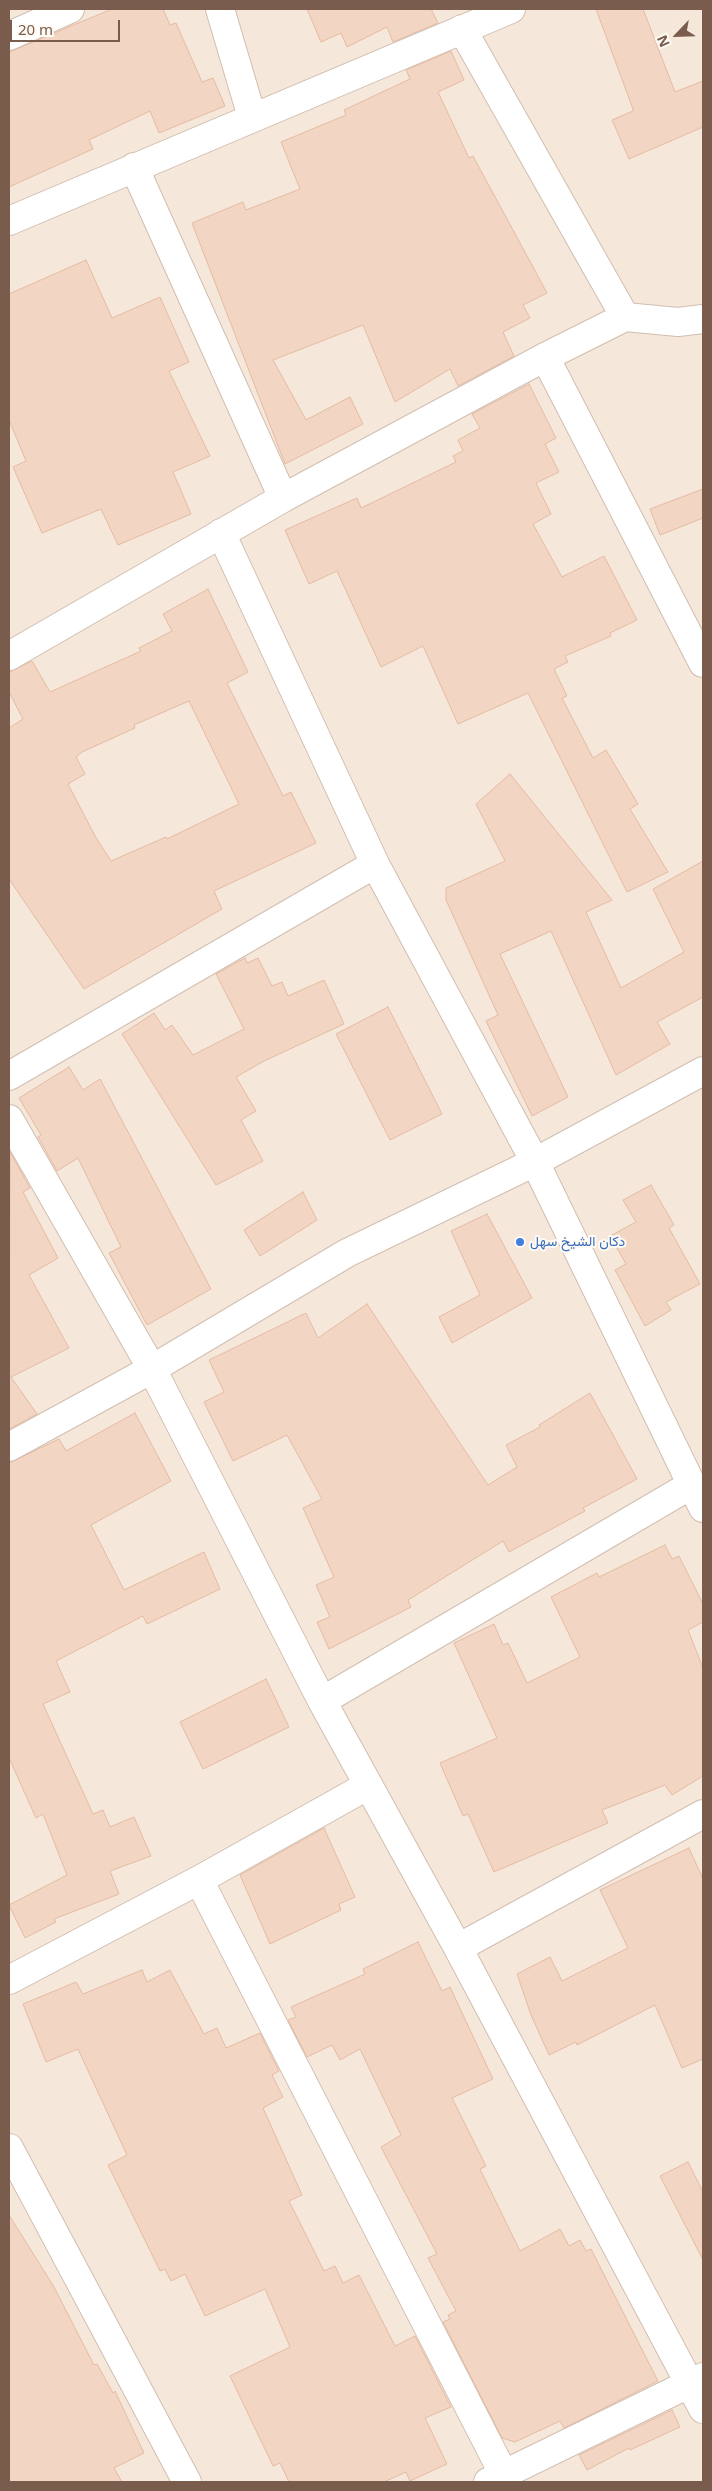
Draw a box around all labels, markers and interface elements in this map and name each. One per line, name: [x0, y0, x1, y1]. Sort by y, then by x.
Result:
scale bar: [12, 10, 122, 42]
north arrow: [652, 10, 702, 60]
text: 20 m: [18, 19, 53, 39]
text: N: [652, 32, 674, 50]
place label: دكان الشيخ سهل: [530, 1234, 625, 1250]
marker: دكان الشيخ سهل: [514, 1236, 526, 1248]

